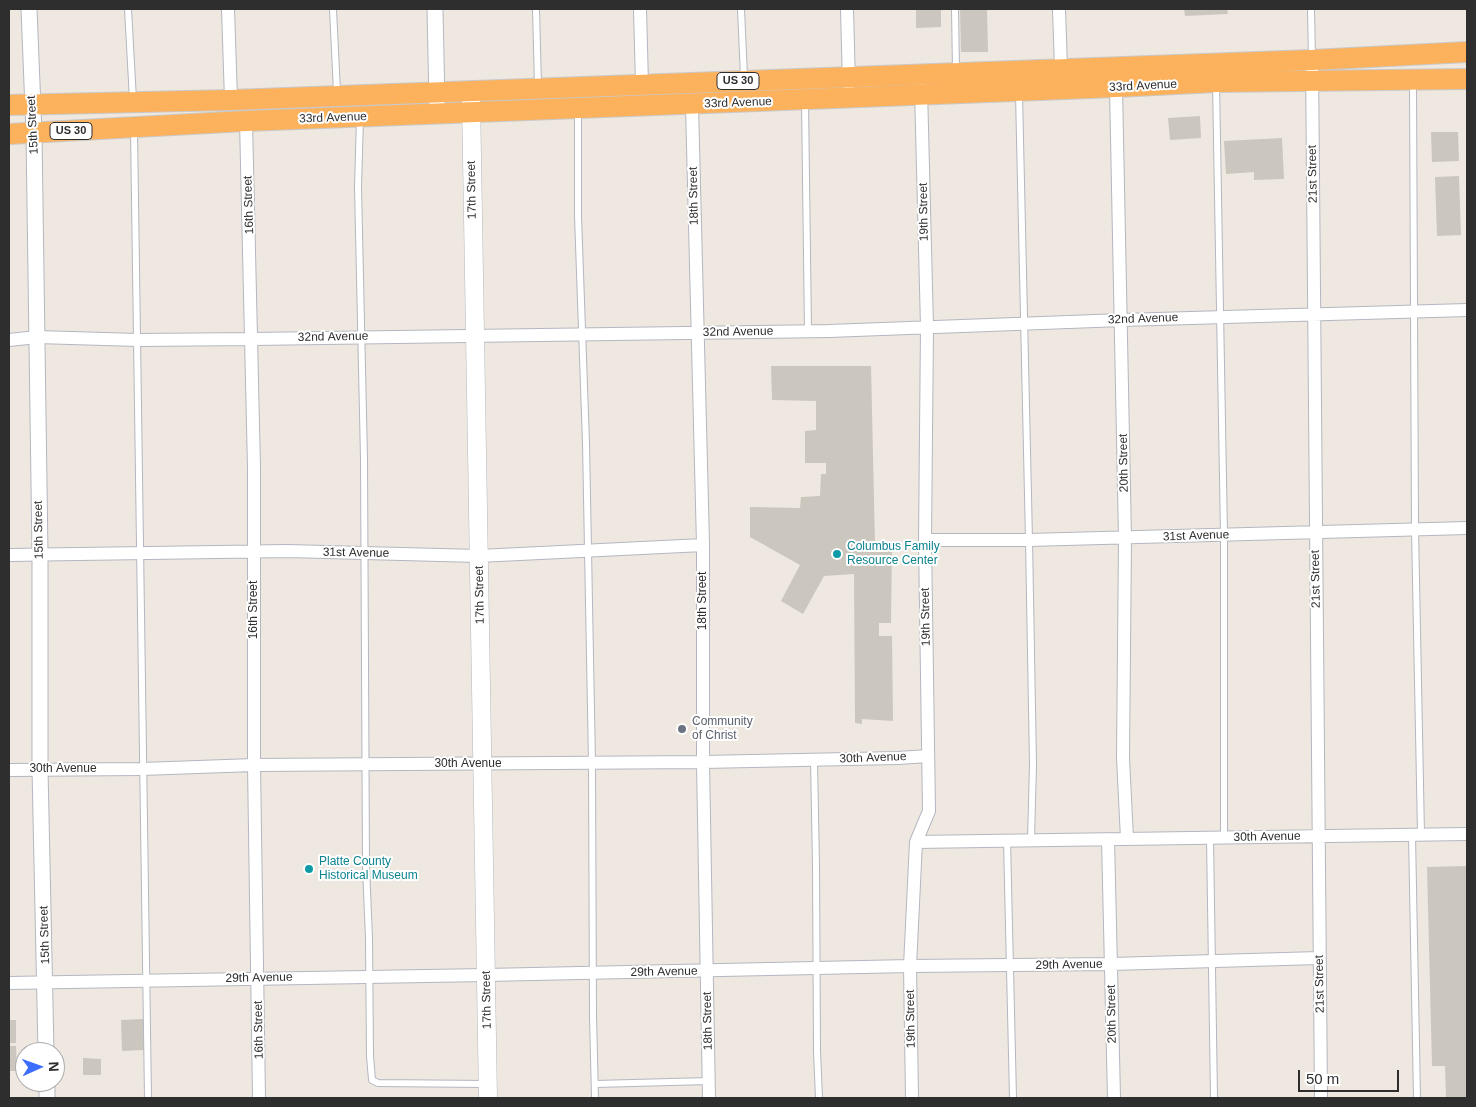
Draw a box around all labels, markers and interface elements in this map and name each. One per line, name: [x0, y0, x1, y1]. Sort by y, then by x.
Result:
road number: US 30: [717, 72, 759, 90]
street label: 33rd Avenue: [1109, 77, 1177, 95]
street label: 15th Street: [24, 95, 42, 155]
street label: 33rd Avenue: [704, 95, 772, 111]
street label: 33rd Avenue: [299, 110, 367, 126]
road number: US 30: [50, 122, 92, 140]
street label: 21st Street: [1305, 145, 1321, 203]
street label: 17th Street: [464, 161, 480, 219]
street label: 18th Street: [686, 167, 702, 225]
street label: 16th Street: [241, 175, 257, 235]
street label: 19th Street: [916, 183, 932, 241]
street label: 32nd Avenue: [1108, 311, 1178, 327]
street label: 32nd Avenue: [703, 324, 773, 340]
street label: 32nd Avenue: [298, 329, 368, 345]
street label: 20th Street: [1116, 434, 1132, 492]
street label: 15th Street: [31, 501, 47, 559]
street label: 31st Avenue: [1163, 528, 1229, 544]
place label: Columbus Family Resource Center: [847, 540, 940, 568]
street label: 31st Avenue: [323, 545, 389, 561]
marker: Columbus Family Resource Center: [831, 548, 843, 560]
street label: 21st Street: [1308, 550, 1324, 608]
street label: 17th Street: [472, 566, 488, 624]
street label: 18th Street: [696, 572, 710, 630]
street label: 16th Street: [247, 581, 261, 639]
street label: 19th Street: [918, 588, 934, 646]
place label: Community of Christ: [692, 715, 753, 743]
marker: Community of Christ: [676, 723, 688, 735]
street label: 30th Avenue: [839, 750, 907, 766]
street label: 30th Avenue: [434, 757, 502, 771]
street label: 30th Avenue: [29, 762, 97, 776]
street label: 30th Avenue: [1233, 829, 1301, 845]
place label: Platte County Historical Museum: [319, 855, 418, 883]
marker: Platte County Historical Museum: [303, 863, 315, 875]
street label: 15th Street: [37, 905, 53, 965]
street label: 21st Street: [1312, 955, 1328, 1013]
street label: 29th Avenue: [1035, 957, 1103, 973]
street label: 29th Avenue: [630, 964, 698, 980]
street label: 29th Avenue: [225, 970, 293, 986]
street label: 17th Street: [479, 971, 495, 1029]
street label: 20th Street: [1104, 985, 1120, 1043]
street label: 19th Street: [903, 990, 919, 1048]
street label: 18th Street: [700, 992, 716, 1050]
street label: 16th Street: [251, 1001, 267, 1059]
north arrow: [15, 1042, 65, 1092]
scale bar: [1301, 1060, 1402, 1092]
text: N: [46, 1061, 62, 1072]
text: 50 m: [1306, 1070, 1339, 1087]

